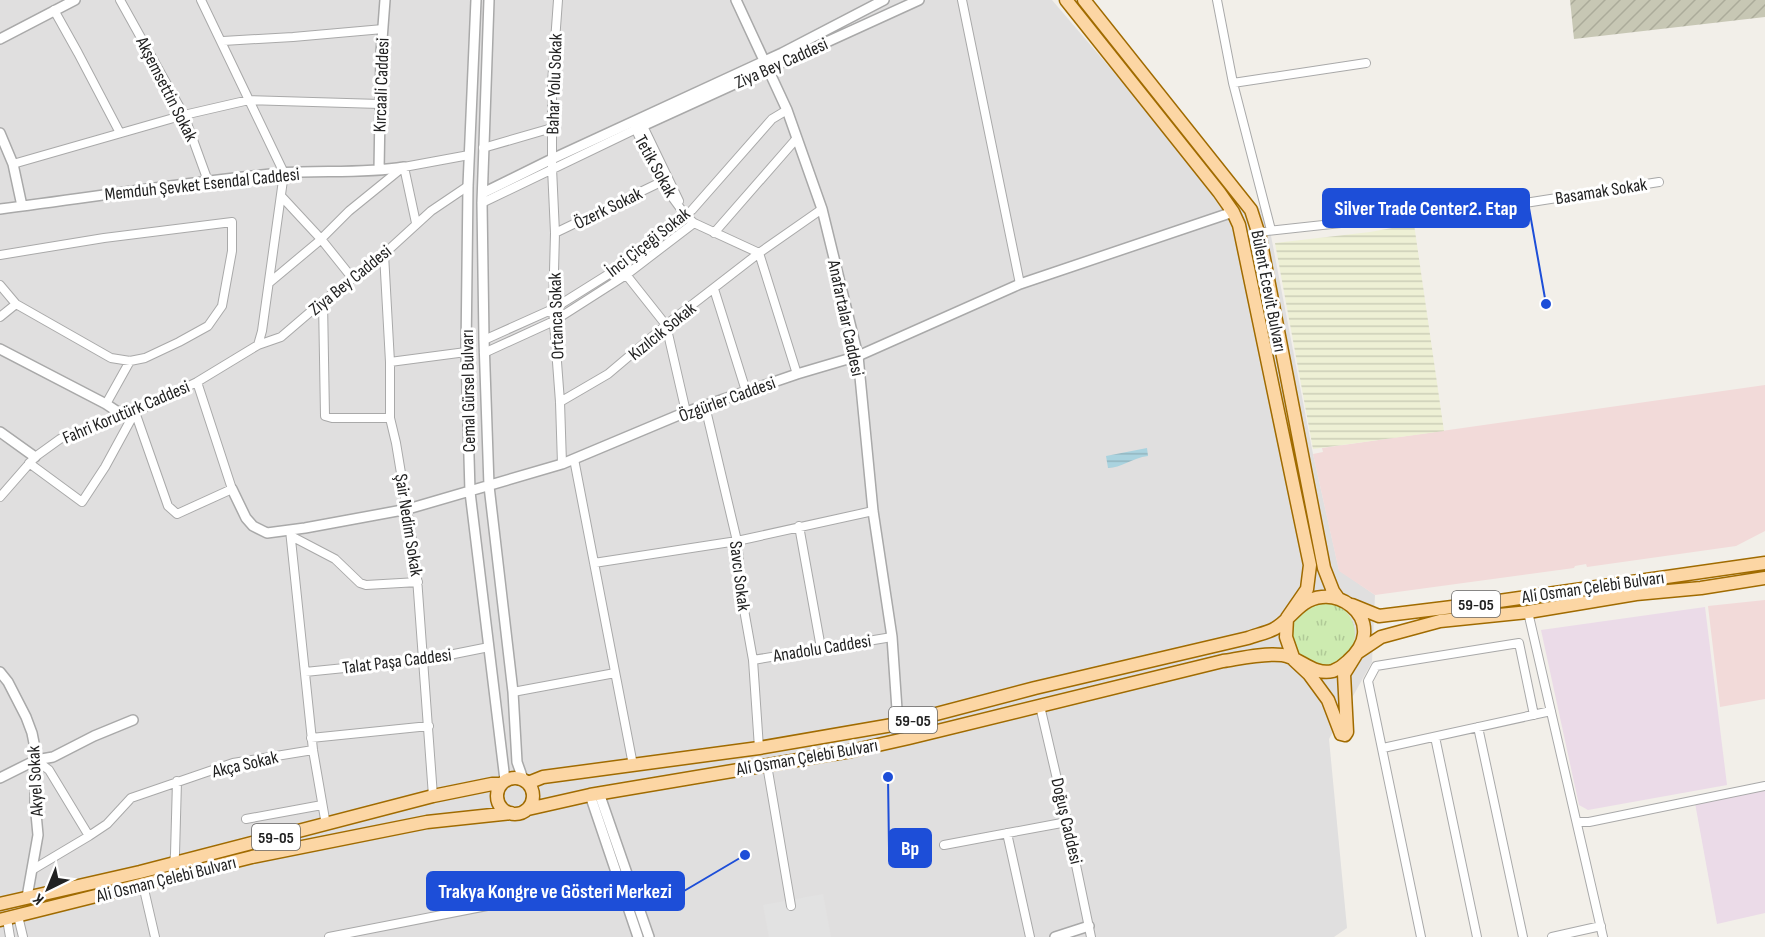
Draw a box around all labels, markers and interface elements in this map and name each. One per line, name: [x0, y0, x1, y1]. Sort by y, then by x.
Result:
street label: Akşemsettin Sokak: [131, 33, 202, 145]
street label: Bahar Yolu Sokak: [542, 33, 567, 135]
street label: Ziya Bey Caddesi: [731, 34, 831, 93]
street label: Kırcaali Caddesi: [369, 37, 394, 133]
street label: Tetik Sokak: [630, 132, 681, 201]
street label: Memduh Şevket Esendal Caddesi: [104, 164, 301, 205]
street label: Basamak Sokak: [1554, 174, 1648, 209]
street label: Özerk Sokak: [571, 183, 646, 234]
callout: Silver Trade Center2. Etap: [1323, 189, 1529, 227]
text: Silver Trade Center2. Etap: [1335, 197, 1517, 221]
street label: İnci Çiçeği Sokak: [602, 203, 694, 282]
street label: Bülent Ecevit Bulvarı: [1246, 228, 1291, 354]
street label: Ziya Bey Caddesi: [305, 241, 396, 320]
street label: Anafartalar Caddesi: [823, 257, 868, 378]
street label: Ortanca Sokak: [544, 272, 569, 360]
street label: Kızılcık Sokak: [624, 298, 700, 365]
street label: Cemal Gürsel Bulvarı: [457, 329, 480, 453]
street label: Özgürler Caddesi: [676, 372, 778, 427]
street label: Fahri Korutürk Caddesi: [60, 376, 193, 449]
street label: Şair Nedim Sokak: [390, 472, 427, 578]
street label: Savcı Sokak: [725, 540, 754, 612]
street label: Ali Osman Çelebi Bulvarı: [1520, 567, 1666, 608]
road number: 59-05: [1452, 591, 1500, 617]
street label: Anadolu Caddesi: [771, 630, 873, 667]
street label: Talat Paşa Caddesi: [341, 644, 453, 679]
road number: 59-05: [889, 707, 937, 733]
street label: Ali Osman Çelebi Bulvarı: [734, 735, 880, 780]
street label: Akyel Sokak: [23, 745, 48, 818]
street label: Akça Sokak: [209, 747, 280, 782]
street label: Doğuş Caddesi: [1046, 776, 1087, 866]
road number: 59-05: [252, 824, 300, 850]
callout: Bp: [889, 829, 931, 867]
text: Bp: [901, 837, 919, 861]
street label: Ali Osman Çelebi Bulvarı: [93, 852, 238, 907]
north arrow: [18, 859, 78, 919]
callout: Trakya Kongre ve Gösteri Merkezi: [427, 872, 684, 910]
text: Trakya Kongre ve Gösteri Merkezi: [438, 880, 672, 904]
text: K: [29, 889, 48, 909]

